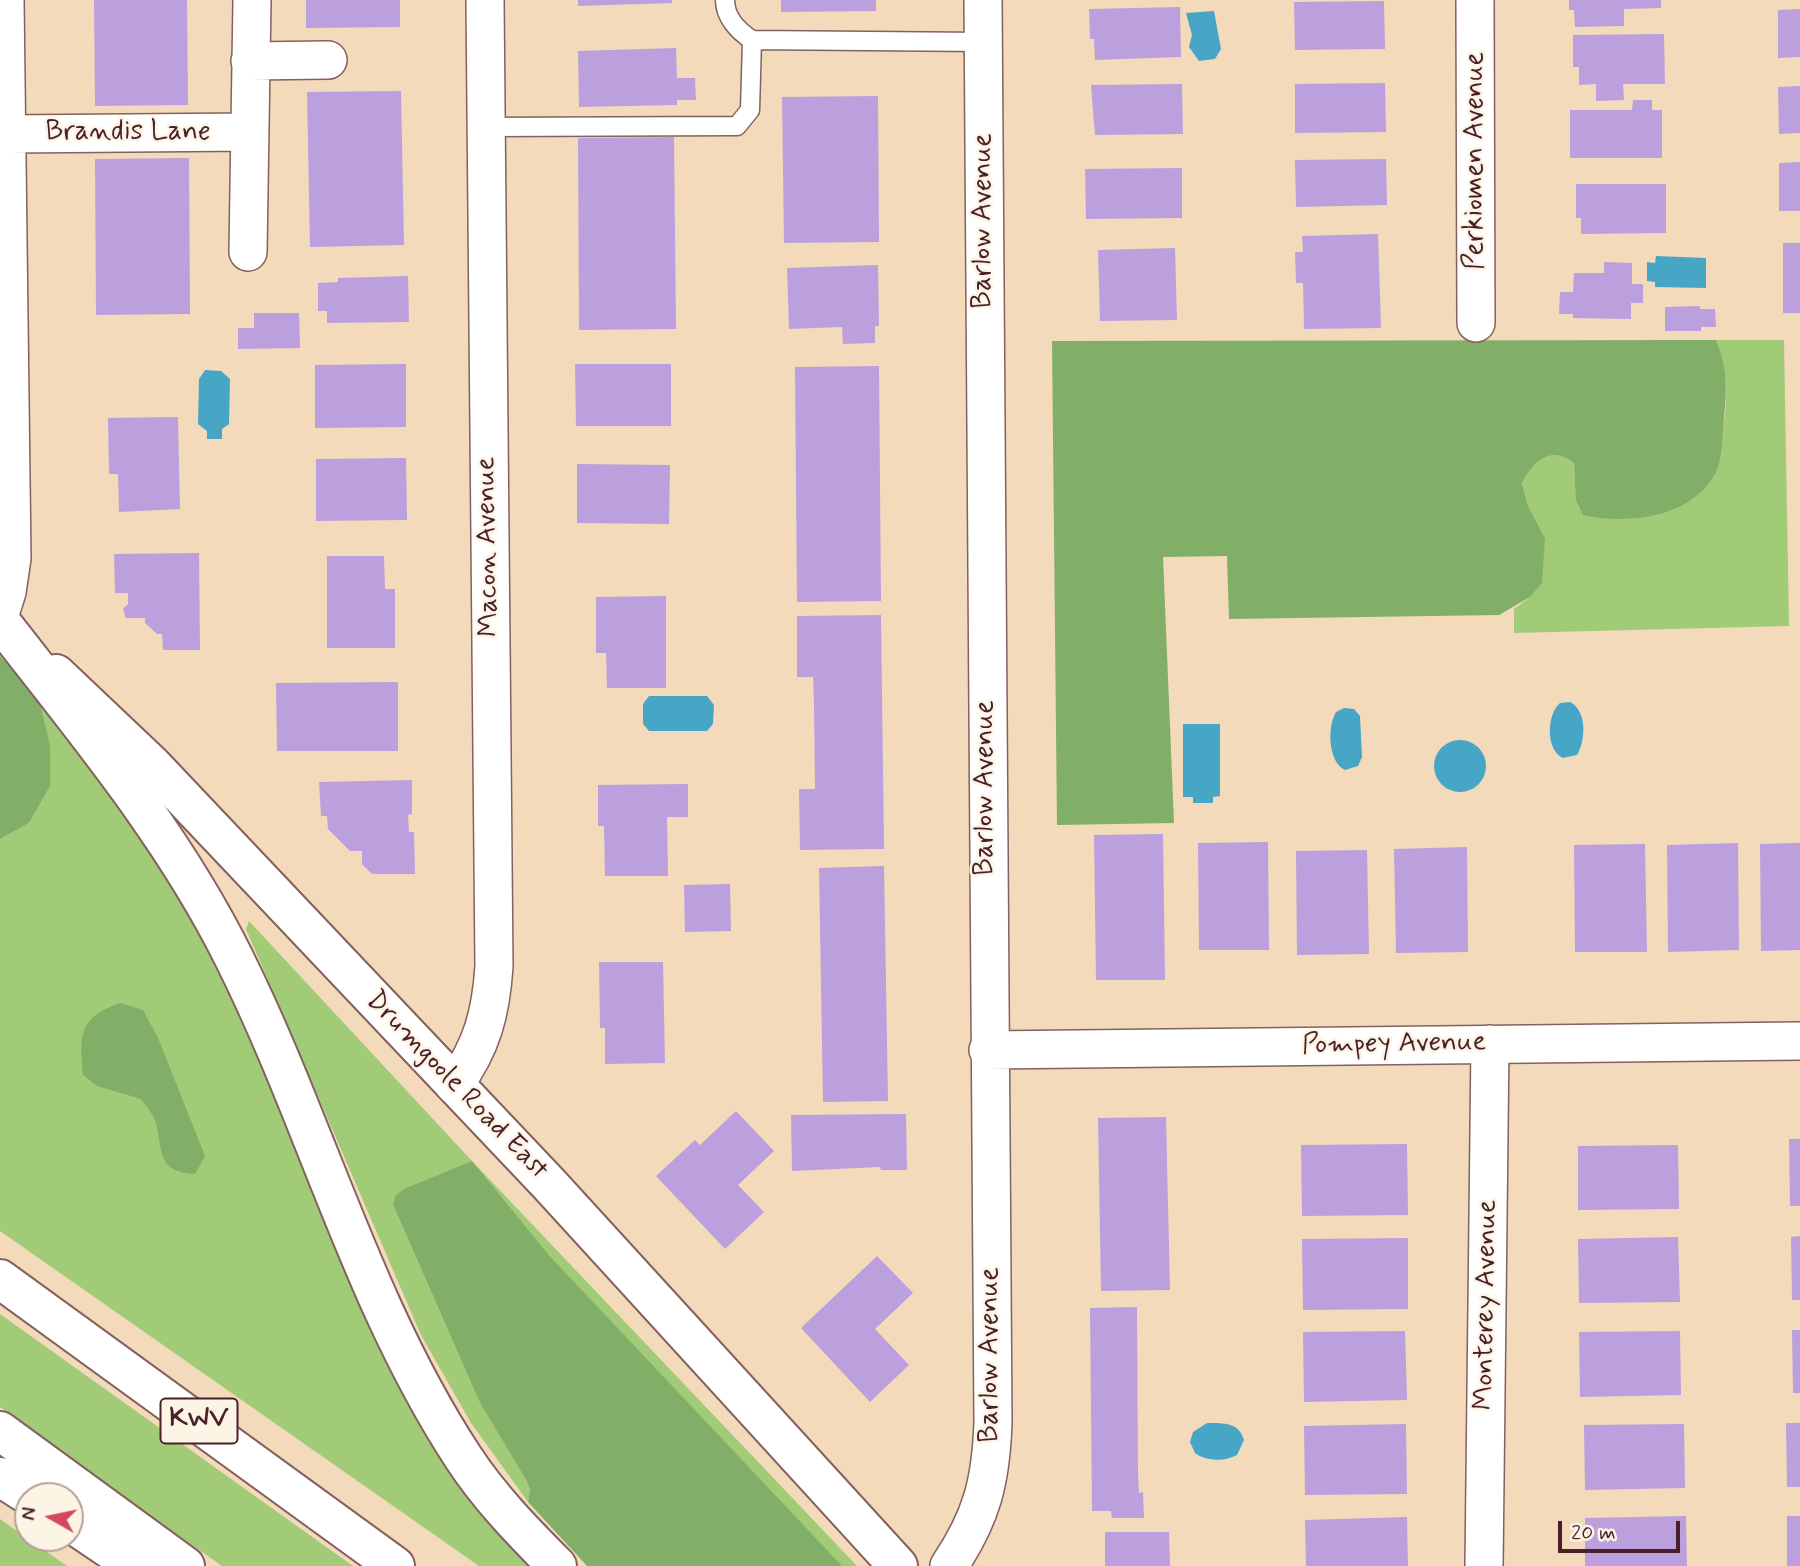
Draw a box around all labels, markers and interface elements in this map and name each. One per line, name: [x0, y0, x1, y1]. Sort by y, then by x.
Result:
street label: Perkiomen Avenue: [1459, 52, 1493, 270]
street label: Brandis Lane: [45, 116, 211, 150]
street label: Barlow Avenue: [967, 133, 1001, 309]
street label: Macon Avenue: [471, 456, 507, 638]
street label: Barlow Avenue: [969, 700, 1003, 876]
street label: Drumgoole Road East: [357, 985, 555, 1187]
street label: Pompey Avenue: [1302, 1027, 1486, 1063]
street label: Monterey Avenue: [1468, 1199, 1506, 1411]
street label: Barlow Avenue: [974, 1267, 1008, 1443]
road number: KWV: [160, 1398, 238, 1444]
north arrow: [14, 1482, 84, 1552]
text: N: [16, 1506, 43, 1522]
scale bar: [1562, 1506, 1685, 1550]
text: 20 m: [1571, 1519, 1616, 1547]

